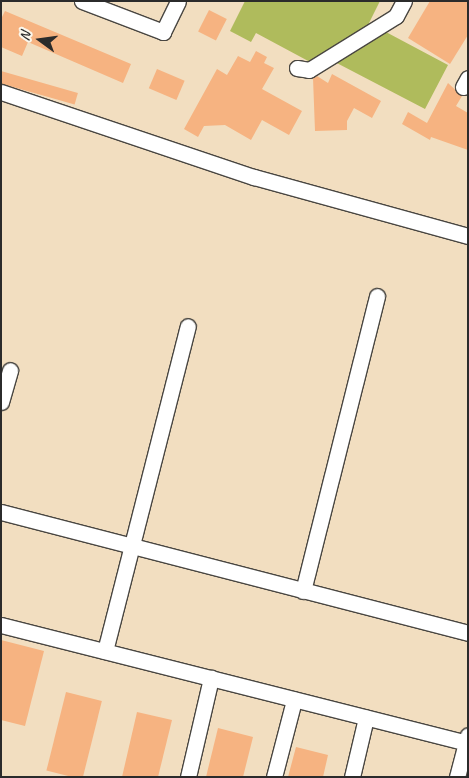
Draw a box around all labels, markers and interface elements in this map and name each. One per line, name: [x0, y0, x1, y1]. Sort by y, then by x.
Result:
north arrow: [15, 15, 65, 65]
text: N: [16, 30, 34, 43]

